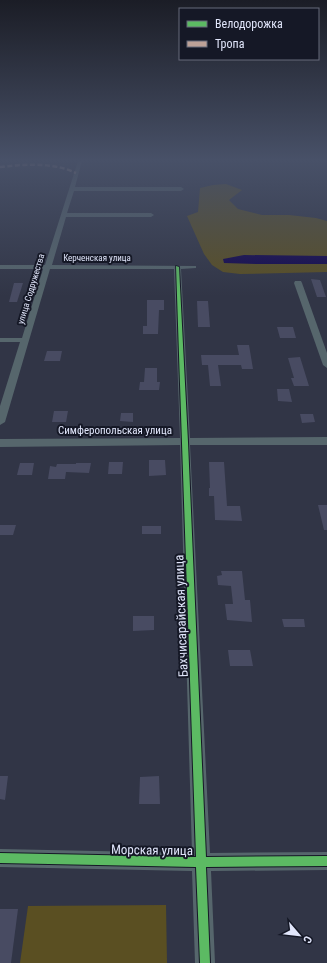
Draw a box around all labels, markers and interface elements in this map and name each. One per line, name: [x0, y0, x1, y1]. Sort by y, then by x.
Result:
legend: [179, 8, 319, 60]
text: Велодорожка: [215, 17, 283, 31]
text: Тропа: [215, 37, 245, 51]
street label: улица Содружества: [16, 253, 46, 325]
street label: Керченская улица: [63, 253, 131, 263]
street label: Симферопольская улица: [58, 424, 172, 437]
street label: Бахчисарайская улица: [171, 554, 191, 678]
street label: Морская улица: [111, 842, 193, 858]
north arrow: [279, 915, 319, 955]
text: С: [300, 934, 315, 945]

